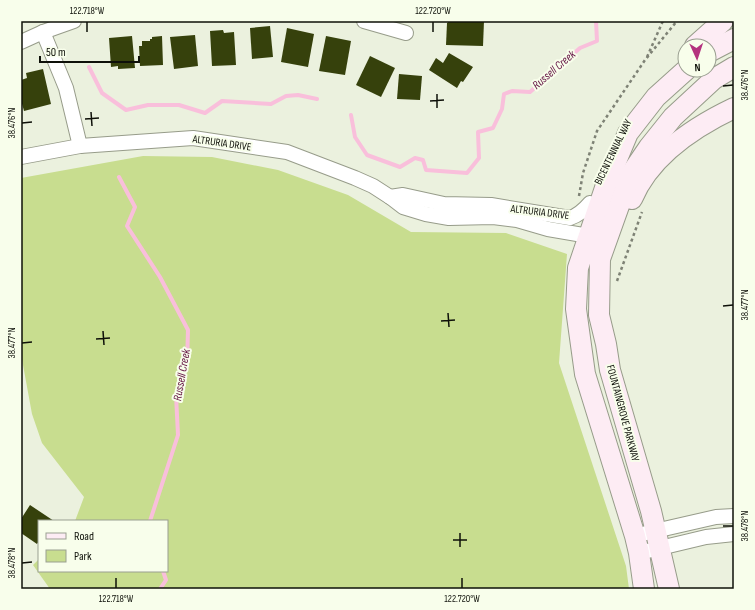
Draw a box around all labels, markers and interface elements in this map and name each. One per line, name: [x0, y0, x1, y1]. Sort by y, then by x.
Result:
text: 122.718°W: [70, 5, 105, 17]
text: 122.720°W: [415, 5, 451, 17]
scale bar: [40, 38, 139, 64]
north arrow: [677, 38, 717, 78]
text: 50 m: [46, 45, 66, 60]
water label: Russell Creek: [529, 47, 579, 93]
text: N: [694, 61, 701, 74]
text: 38.476°N: [739, 70, 751, 100]
text: 38.476°N: [6, 108, 18, 138]
street label: BICENTENNIAL WAY: [592, 117, 635, 187]
street label: ALTRURIA DRIVE: [191, 132, 252, 154]
street label: ALTRURIA DRIVE: [509, 202, 570, 222]
text: 38.477°N: [739, 290, 751, 320]
text: 38.477°N: [6, 328, 18, 358]
water label: Russell Creek: [170, 347, 194, 402]
street label: FOUNTAINGROVE PARKWAY: [604, 363, 642, 463]
text: 38.478°N: [739, 511, 751, 541]
legend: [38, 520, 168, 572]
text: Road: [74, 529, 94, 544]
text: 38.478°N: [6, 548, 18, 578]
text: Park: [74, 549, 92, 564]
text: 122.718°W: [99, 593, 134, 605]
text: 122.720°W: [444, 593, 480, 605]

